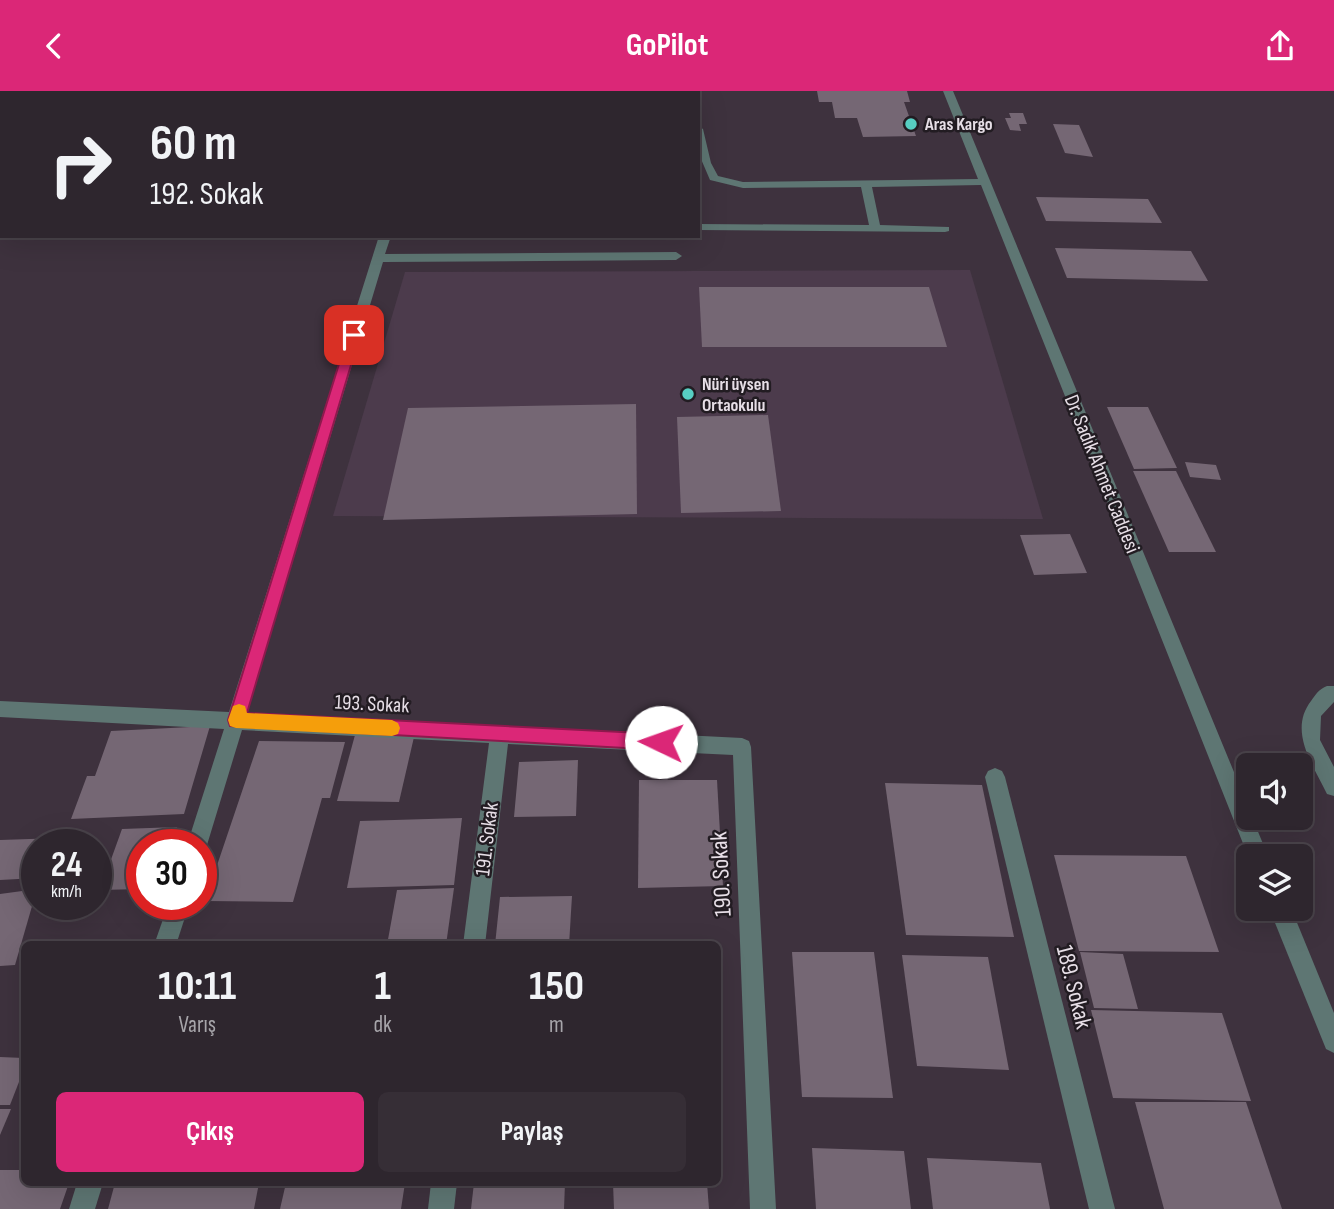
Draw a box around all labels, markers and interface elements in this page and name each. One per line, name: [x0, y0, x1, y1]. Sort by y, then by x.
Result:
text: GoPilot: [626, 26, 708, 65]
icon: back: [35, 27, 73, 65]
icon: share: [1261, 27, 1299, 65]
place label: Aras Kargo: [924, 114, 993, 135]
text: 60 m: [150, 115, 237, 174]
marker: Aras Kargo: [903, 116, 919, 132]
icon: right: [35, 119, 126, 210]
text: 192. Sokak: [150, 175, 263, 214]
pin: [324, 305, 384, 365]
icon: arrive: [335, 316, 373, 354]
place label: Nüri üysen Ortaokulu: [702, 374, 769, 416]
marker: Nüri üysen Ortaokulu: [680, 386, 696, 402]
street label: Dr. Sadık Ahmet Caddesi: [1059, 391, 1145, 557]
street label: 193. Sokak: [334, 690, 410, 718]
position arrow: [624, 705, 698, 779]
map controls: [1236, 753, 1313, 921]
button: sound: [1236, 753, 1313, 830]
street label: 191. Sokak: [470, 801, 504, 877]
speed limit sign: 30: [126, 829, 217, 920]
street label: 190. Sokak: [704, 831, 738, 917]
text: 24: [51, 844, 82, 887]
button: layers: [1236, 844, 1313, 921]
text: km/h: [51, 881, 82, 902]
street label: 189. Sokak: [1050, 942, 1098, 1032]
text: 10:11: [158, 961, 236, 1012]
text: 1: [374, 961, 391, 1012]
text: 150: [529, 961, 584, 1012]
text: Varış: [178, 1011, 216, 1039]
text: dk: [373, 1011, 392, 1039]
text: m: [549, 1011, 564, 1039]
button: Çıkış: [56, 1092, 364, 1172]
button: Paylaş: [378, 1092, 686, 1172]

